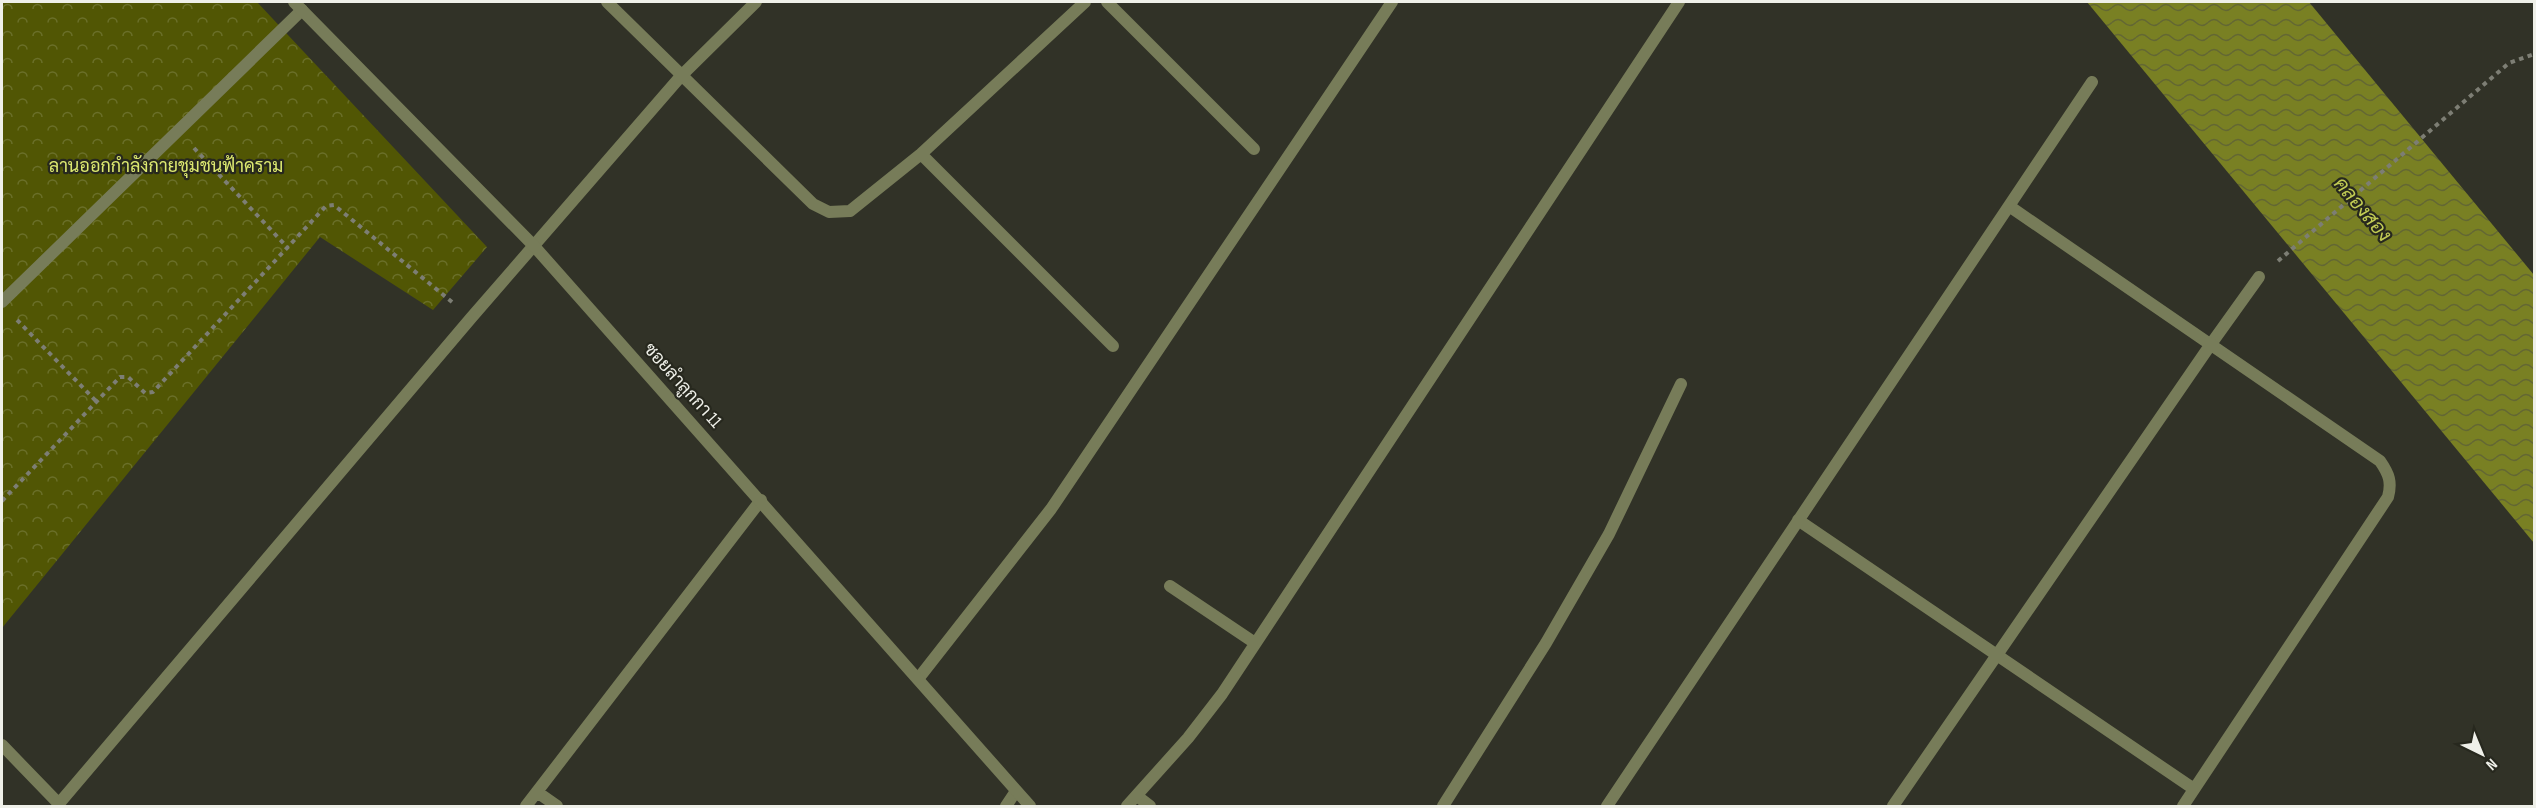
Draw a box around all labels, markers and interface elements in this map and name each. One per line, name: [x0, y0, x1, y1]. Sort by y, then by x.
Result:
park label: ลานออกกำลังกายชุมชนฟ้าคราม: [49, 155, 283, 178]
water label: คลองสอง: [2328, 172, 2396, 247]
street label: ซอยลำลูกกา 11: [638, 339, 727, 434]
north arrow: [2452, 724, 2512, 784]
text: N: [2482, 754, 2501, 774]

